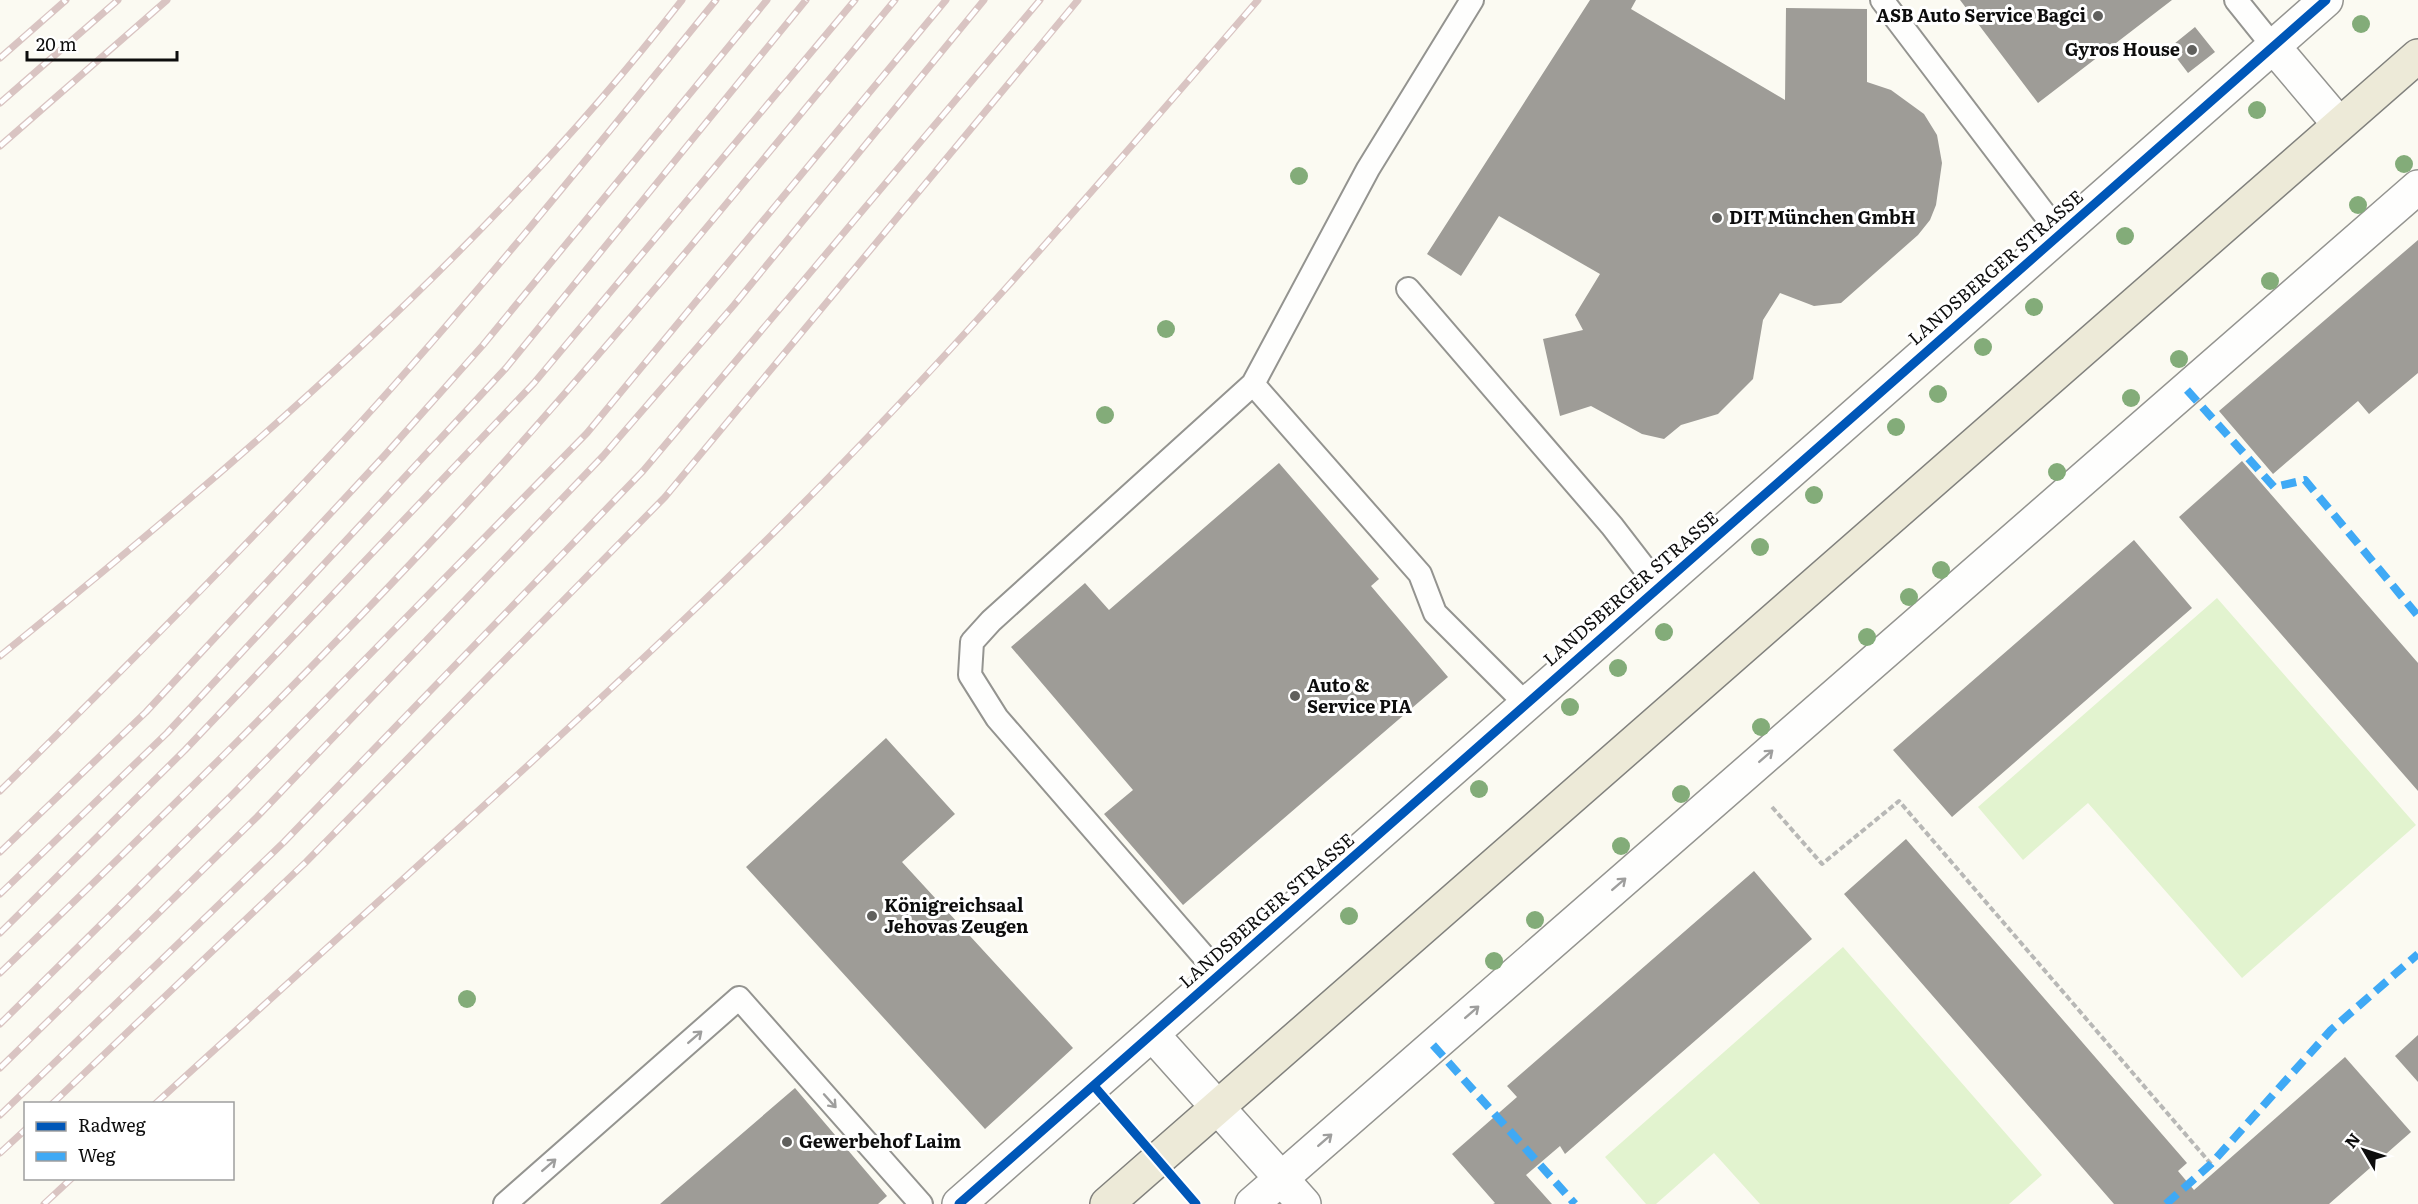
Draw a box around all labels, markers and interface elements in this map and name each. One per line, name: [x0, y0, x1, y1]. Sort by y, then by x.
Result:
place label: ASB Auto Service Bagci: [1876, 1, 2086, 28]
marker: ASB Auto Service Bagci: [2091, 9, 2105, 23]
scale bar: [27, 24, 177, 62]
text: 20 m: [36, 30, 77, 57]
place label: Gyros House: [2065, 35, 2180, 62]
marker: Gyros House: [2185, 43, 2199, 57]
street label: LANDSBERGER STRASSE: [1901, 183, 2089, 351]
place label: DIT München GmbH: [1729, 203, 1916, 230]
marker: DIT München GmbH: [1710, 211, 1724, 225]
street label: LANDSBERGER STRASSE: [1536, 504, 1724, 672]
place label: Auto & Service PIA: [1307, 671, 1412, 719]
marker: Auto & Service PIA: [1288, 689, 1302, 703]
one-way arrow: [1758, 749, 1773, 763]
street label: LANDSBERGER STRASSE: [1172, 826, 1360, 994]
one-way arrow: [1611, 877, 1626, 891]
place label: Königreichsaal Jehovas Zeugen: [884, 891, 1029, 939]
marker: Königreichsaal Jehovas Zeugen: [865, 909, 879, 923]
one-way arrow: [1464, 1005, 1480, 1018]
one-way arrow: [688, 1030, 703, 1044]
one-way arrow: [823, 1093, 837, 1108]
legend: [24, 1102, 234, 1180]
text: Radweg: [78, 1111, 147, 1138]
north arrow: [2334, 1120, 2394, 1180]
place label: Gewerbehof Laim: [799, 1127, 961, 1154]
text: N: [2338, 1127, 2365, 1153]
one-way arrow: [1317, 1133, 1332, 1147]
marker: Gewerbehof Laim: [780, 1135, 794, 1149]
text: Weg: [78, 1141, 116, 1168]
one-way arrow: [541, 1158, 556, 1172]

